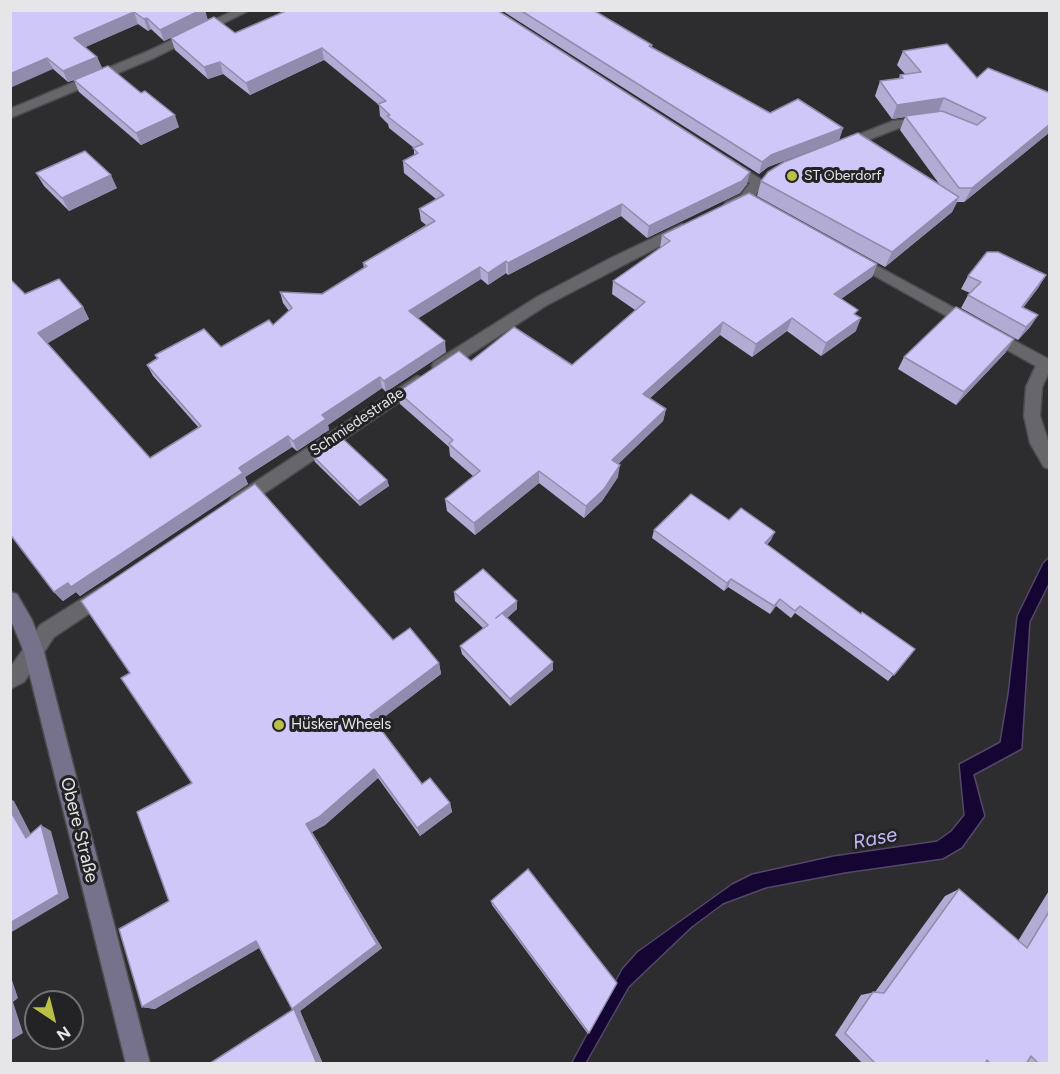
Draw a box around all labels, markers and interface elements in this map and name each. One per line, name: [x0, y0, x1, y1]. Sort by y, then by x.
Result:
place label: ST Oberdorf: [804, 168, 881, 184]
marker: ST Oberdorf: [785, 169, 799, 183]
street label: Schmiedestraße: [307, 384, 407, 460]
place label: Hüsker Wheels: [291, 716, 391, 734]
marker: Hüsker Wheels: [272, 718, 286, 732]
street label: Obere Straße: [55, 775, 103, 885]
water label: Rase: [851, 823, 899, 855]
north arrow: [24, 990, 84, 1050]
text: N: [53, 1022, 74, 1045]

